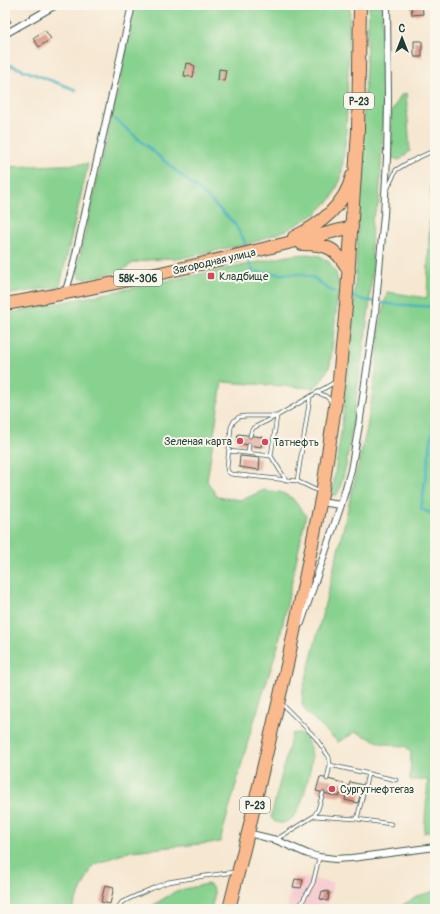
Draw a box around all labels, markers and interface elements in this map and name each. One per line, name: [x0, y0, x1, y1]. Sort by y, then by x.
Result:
north arrow: [382, 18, 422, 58]
text: С: [399, 22, 406, 35]
road number: Р-23: [344, 93, 374, 109]
street label: Загородная улица: [171, 246, 257, 277]
road number: 58К-306: [114, 270, 162, 286]
place label: Кладбище: [219, 270, 269, 283]
marker: Кладбище: [206, 271, 216, 281]
place label: Зеленая карта: [164, 435, 232, 448]
marker: Зеленая карта: [235, 436, 245, 446]
place label: Татнефть: [273, 436, 319, 449]
marker: Татнефть: [260, 437, 270, 447]
place label: Сургутнефтегаз: [340, 783, 414, 796]
marker: Сургутнефтегаз: [327, 784, 337, 794]
road number: Р-23: [240, 797, 270, 813]

